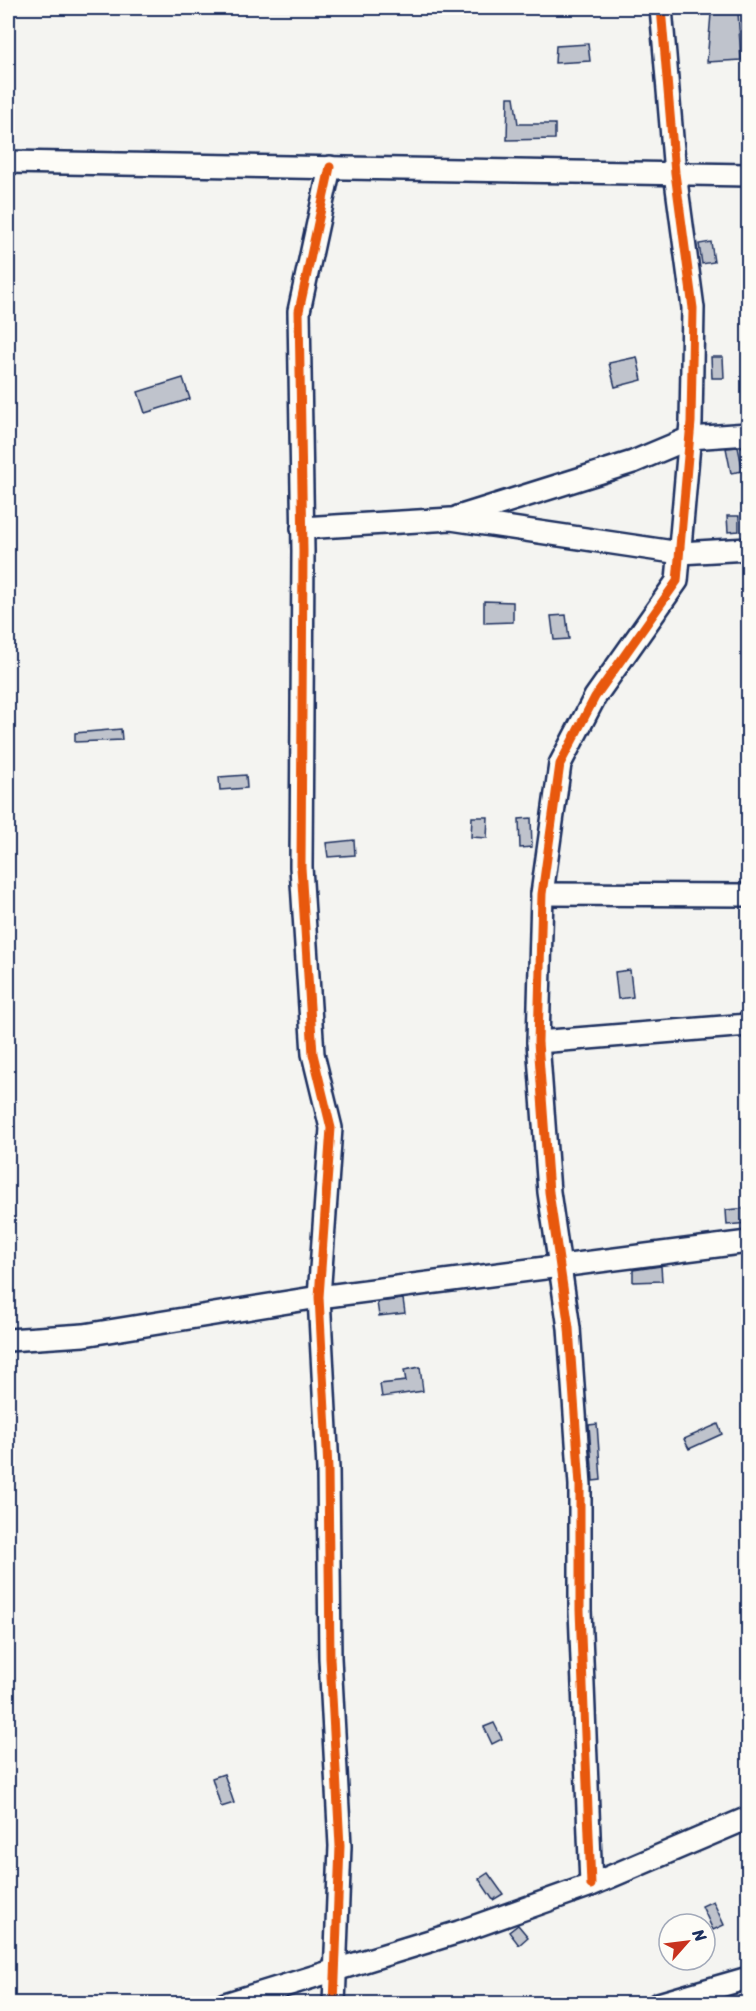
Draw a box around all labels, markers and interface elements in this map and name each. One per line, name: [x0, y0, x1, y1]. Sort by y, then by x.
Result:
north arrow: [657, 1912, 717, 1972]
text: N: [684, 1923, 716, 1948]

